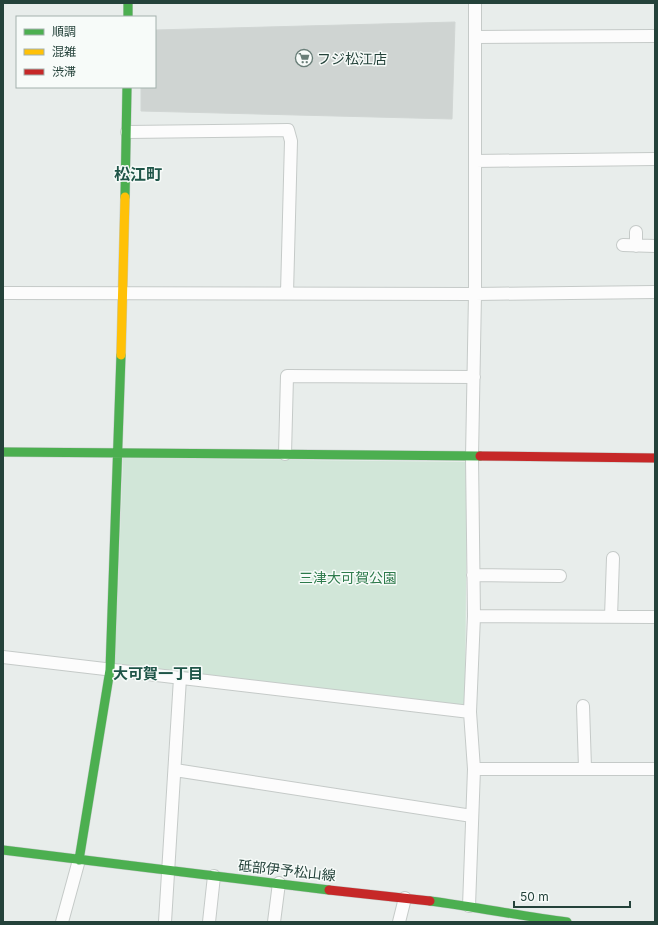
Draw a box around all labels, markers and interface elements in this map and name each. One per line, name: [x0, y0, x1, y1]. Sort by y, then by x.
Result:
legend: [16, 16, 156, 88]
text: 順調: [52, 24, 76, 39]
text: 混雑: [52, 44, 76, 59]
supermarket icon: フジ松江店: [294, 48, 314, 68]
place label: フジ松江店: [317, 50, 387, 67]
text: 渋滞: [52, 64, 76, 79]
district label: 松江町: [114, 164, 162, 184]
park label: 三津大可賀公園: [299, 569, 397, 586]
district label: 大可賀一丁目: [113, 664, 203, 683]
street label: 砥部伊予松山線: [237, 856, 337, 884]
scale bar: [514, 883, 630, 909]
text: 50 m: [520, 889, 549, 904]

